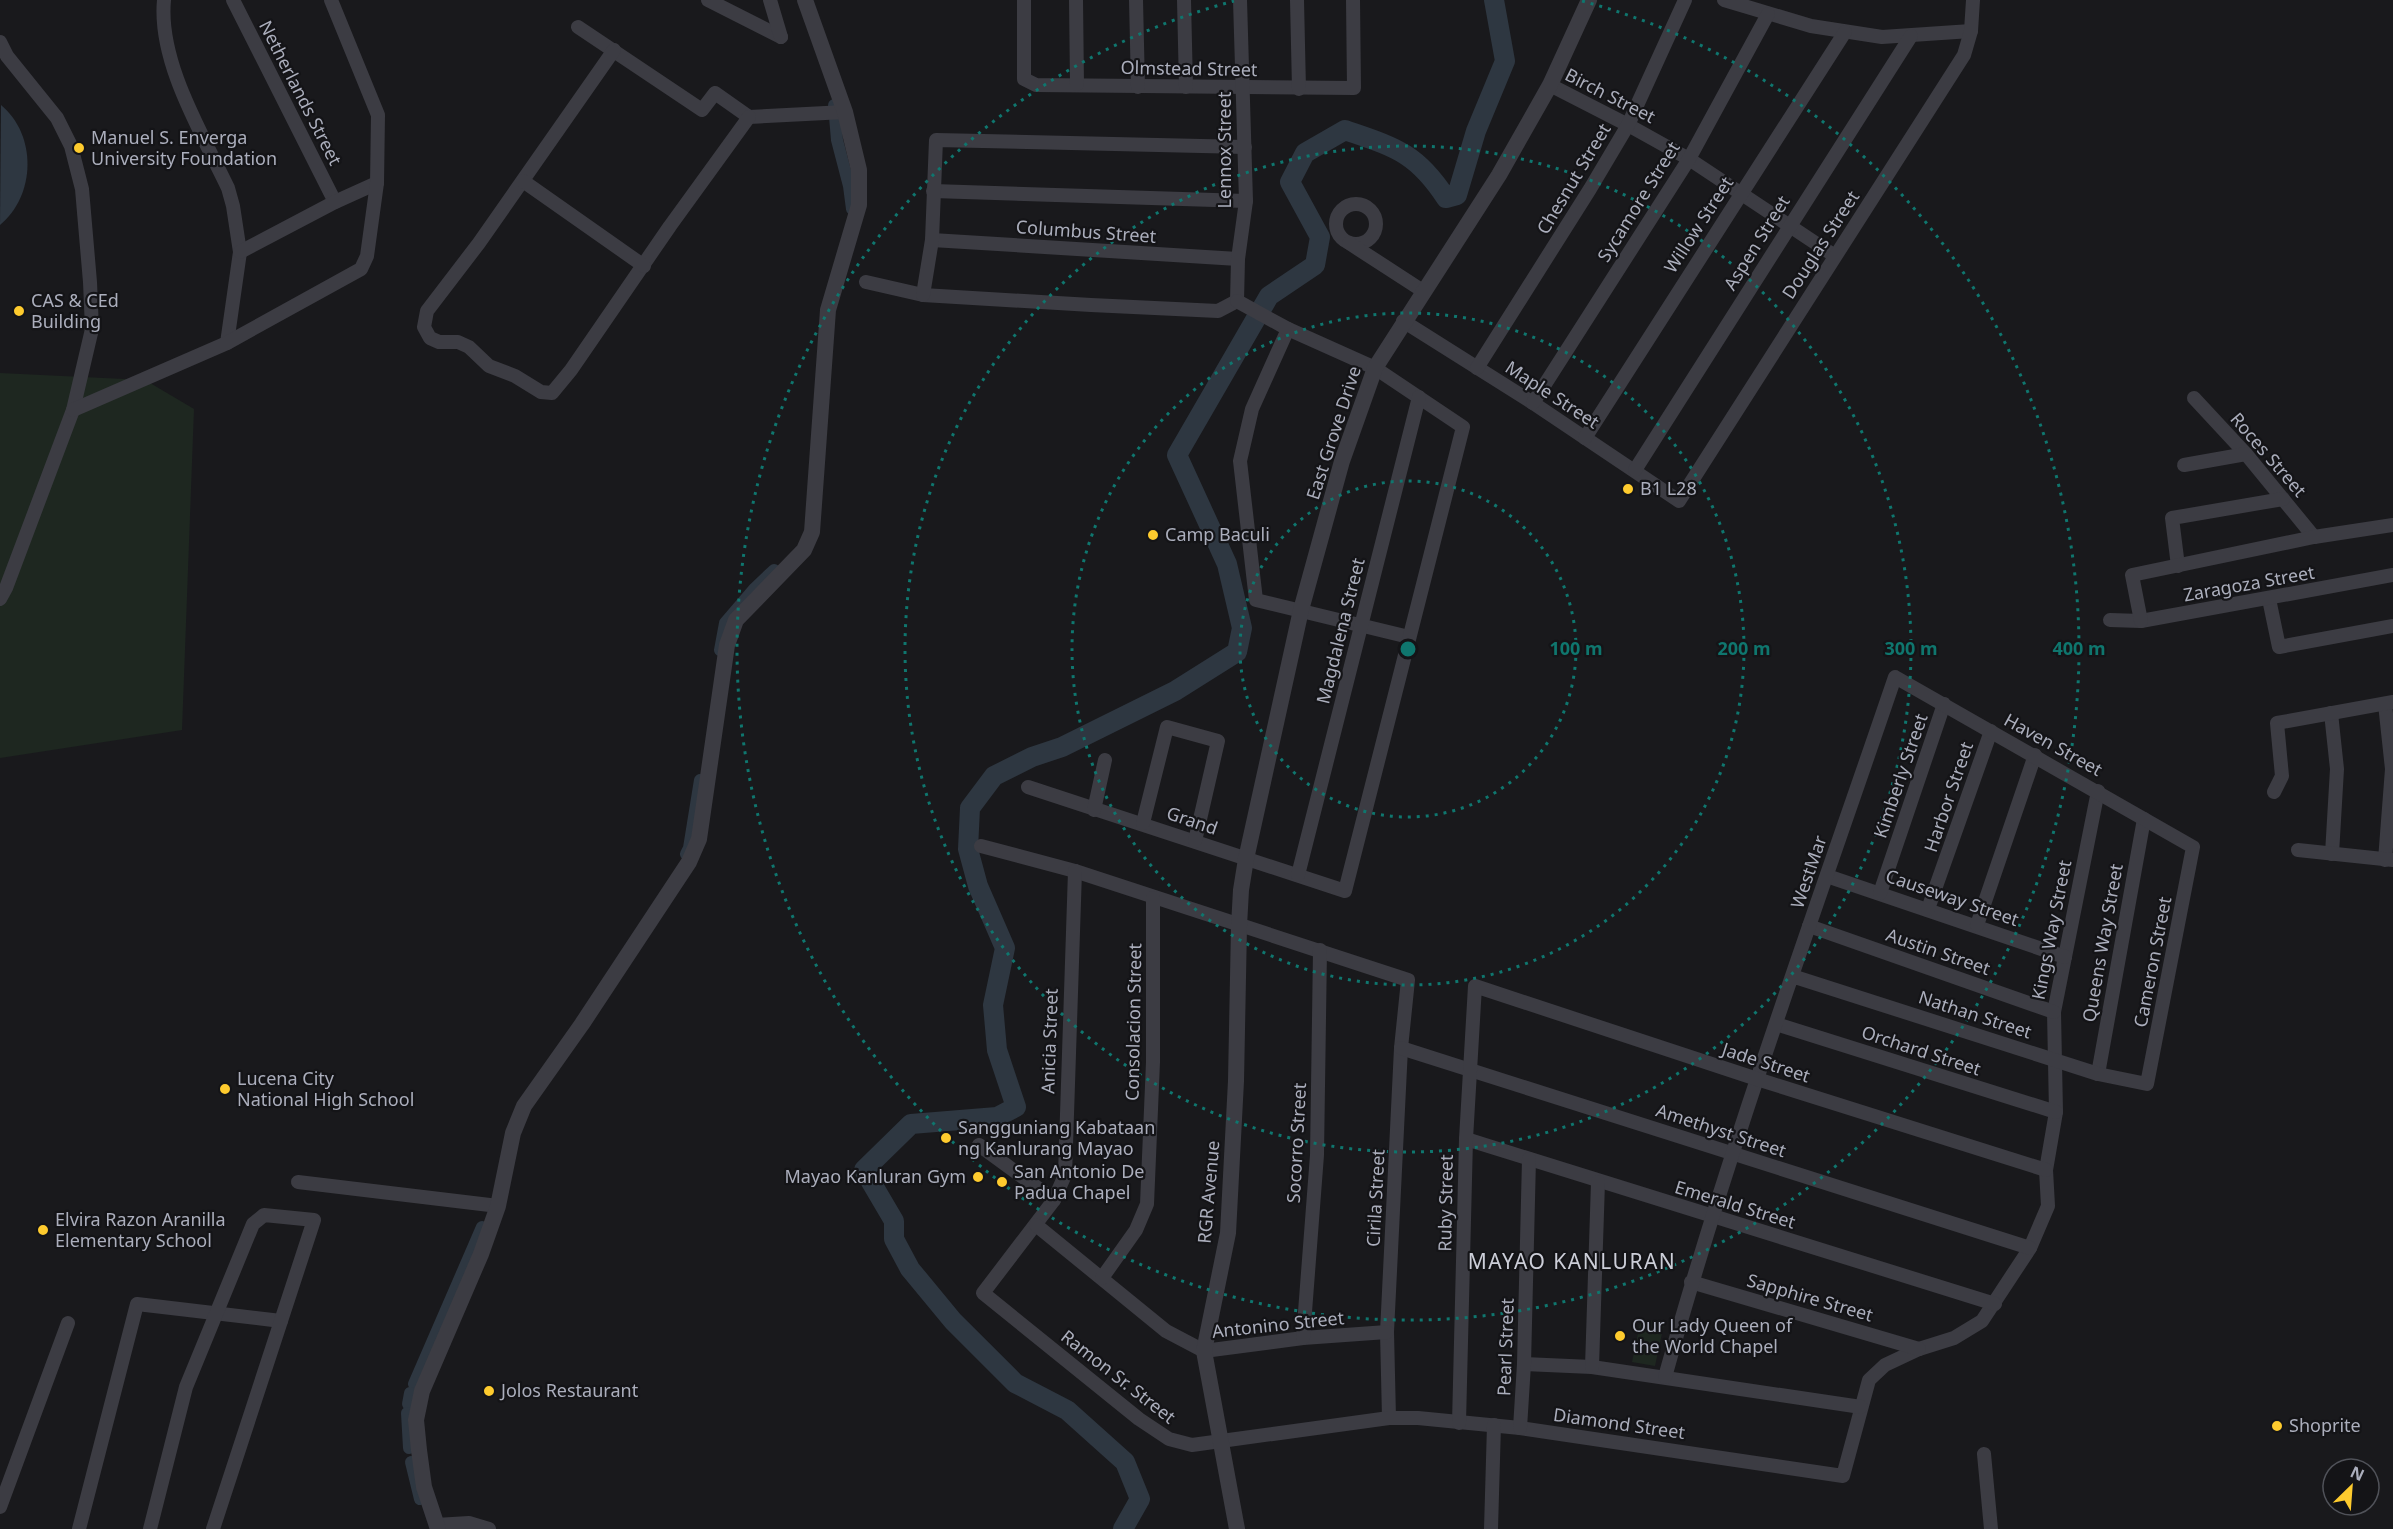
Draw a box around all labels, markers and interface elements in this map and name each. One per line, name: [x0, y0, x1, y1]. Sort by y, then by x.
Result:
street label: Netherlands Street: [254, 16, 348, 170]
street label: Olmstead Street: [1120, 55, 1258, 81]
street label: Birch Street: [1561, 62, 1660, 128]
street label: Lennox Street: [1212, 91, 1236, 208]
street label: Chesnut Street: [1531, 118, 1616, 238]
place label: Manuel S. Enverga University Foundation: [91, 125, 277, 170]
street label: Sycamore Street: [1591, 136, 1685, 266]
marker: Manuel S. Enverga University Foundation: [72, 141, 86, 155]
street label: Willow Street: [1658, 171, 1739, 277]
street label: Douglas Street: [1776, 185, 1864, 303]
street label: Aspen Street: [1718, 190, 1795, 294]
street label: Columbus Street: [1015, 214, 1158, 248]
place label: CAS & CEd Building: [31, 288, 119, 333]
marker: CAS & CEd Building: [12, 304, 26, 318]
street label: Maple Street: [1501, 355, 1604, 434]
street label: East Grove Drive: [1300, 363, 1366, 503]
street label: Roces Street: [2225, 407, 2312, 502]
place label: B1 L28: [1640, 476, 1697, 500]
marker: B1 L28: [1621, 482, 1635, 496]
place label: Camp Baculi: [1165, 522, 1270, 546]
marker: Camp Baculi: [1146, 528, 1160, 542]
street label: Magdalena Street: [1310, 555, 1370, 706]
street label: Zaragoza Street: [2181, 560, 2317, 606]
text: 100 m: [1549, 636, 1603, 660]
text: 200 m: [1717, 636, 1771, 660]
text: 300 m: [1884, 636, 1938, 660]
text: 400 m: [2052, 636, 2106, 660]
centre of rings: [1398, 639, 1418, 659]
street label: Haven Street: [2000, 707, 2107, 781]
street label: Kimberly Street: [1868, 710, 1933, 841]
street label: Harbor Street: [1918, 738, 1978, 855]
street label: Grand: [1164, 800, 1221, 840]
street label: WestMar: [1784, 832, 1832, 911]
street label: Kings Way Street: [2026, 857, 2076, 1002]
street label: Queens Way Street: [2076, 861, 2128, 1024]
street label: Causeway Street: [1883, 863, 2023, 931]
street label: Cameron Street: [2128, 894, 2177, 1029]
street label: Austin Street: [1883, 922, 1994, 980]
street label: Consolacion Street: [1120, 942, 1146, 1101]
street label: Nathan Street: [1916, 984, 2035, 1044]
street label: Anicia Street: [1035, 987, 1063, 1094]
street label: Orchard Street: [1859, 1019, 1984, 1081]
street label: Jade Street: [1717, 1036, 1814, 1088]
place label: Lucena City National High School: [237, 1066, 414, 1111]
marker: Lucena City National High School: [218, 1082, 232, 1096]
street label: Socorro Street: [1281, 1082, 1311, 1204]
street label: Amethyst Street: [1653, 1098, 1790, 1163]
place label: Sangguniang Kabataan ng Kanlurang Mayao: [958, 1115, 1155, 1160]
marker: Sangguniang Kabataan ng Kanlurang Mayao: [939, 1131, 953, 1145]
street label: RGR Avenue: [1192, 1139, 1224, 1244]
street label: Cirila Street: [1360, 1148, 1390, 1247]
street label: Ruby Street: [1432, 1154, 1458, 1252]
place label: San Antonio De Padua Chapel: [1014, 1159, 1144, 1204]
place label: Mayao Kanluran Gym: [785, 1164, 966, 1188]
marker: Mayao Kanluran Gym: [971, 1170, 985, 1184]
street label: Emerald Street: [1672, 1174, 1799, 1234]
marker: San Antonio De Padua Chapel: [995, 1175, 1009, 1189]
place label: Elvira Razon Aranilla Elementary School: [55, 1207, 226, 1252]
marker: Elvira Razon Aranilla Elementary School: [36, 1223, 50, 1237]
district label: MAYAO KANLURAN: [1468, 1247, 1676, 1275]
street label: Sapphire Street: [1744, 1268, 1877, 1327]
street label: Pearl Street: [1491, 1297, 1519, 1396]
street label: Antonino Street: [1211, 1305, 1346, 1343]
place label: Our Lady Queen of the World Chapel: [1632, 1313, 1793, 1358]
street label: Ramon Sr. Street: [1056, 1324, 1181, 1429]
marker: Our Lady Queen of the World Chapel: [1613, 1329, 1627, 1343]
place label: Jolos Restaurant: [499, 1378, 639, 1402]
marker: Jolos Restaurant: [482, 1384, 496, 1398]
street label: Diamond Street: [1552, 1402, 1687, 1444]
place label: Shoprite: [2289, 1413, 2361, 1437]
marker: Shoprite: [2270, 1419, 2284, 1433]
north arrow: [2321, 1457, 2381, 1517]
text: N: [2347, 1461, 2368, 1486]

